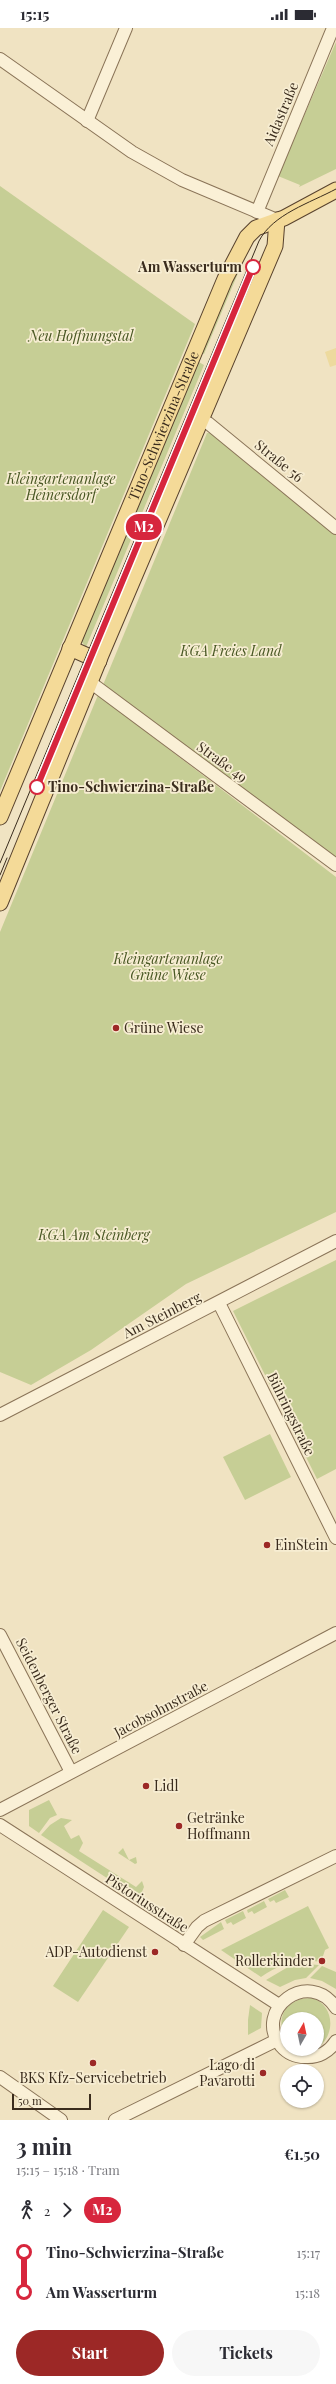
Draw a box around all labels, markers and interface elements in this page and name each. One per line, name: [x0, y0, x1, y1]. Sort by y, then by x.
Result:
text: 15:15: [20, 4, 49, 24]
street label: Aidastraße: [258, 79, 303, 150]
place label: Am Wasserturm: [137, 257, 242, 276]
marker: Am Wasserturm: [245, 259, 261, 275]
park label: Neu Hoffnungstal: [27, 326, 134, 345]
street label: Tino-Schwierzina-Straße: [123, 348, 203, 503]
street label: Straße 56: [251, 435, 308, 486]
park label: Kleingartenanlage Heinersdorf: [5, 469, 116, 504]
line badge: M2: [126, 514, 162, 540]
text: M2: [134, 517, 154, 536]
park label: KGA Freies Land: [179, 641, 282, 660]
street label: Straße 49: [193, 737, 251, 786]
place label: Tino-Schwierzina-Straße: [48, 777, 214, 796]
marker: Tino-Schwierzina-Straße: [29, 779, 45, 795]
park label: Kleingartenanlage Grüne Wiese: [112, 949, 223, 984]
place label: Grüne Wiese: [124, 1018, 204, 1037]
marker: Grüne Wiese: [111, 1023, 121, 1033]
park label: KGA Am Steinberg: [37, 1225, 151, 1244]
street label: Am Steinberg: [119, 1286, 205, 1343]
street label: Bühringstraße: [263, 1369, 320, 1459]
place label: EinStein: [275, 1535, 329, 1554]
marker: EinStein: [262, 1540, 272, 1550]
street label: Seidenberger Straße: [12, 1634, 87, 1757]
street label: Jacobsohnstraße: [110, 1676, 211, 1742]
place label: Lidl: [154, 1776, 178, 1795]
marker: Lidl: [141, 1781, 151, 1791]
place label: Getränke Hoffmann: [187, 1808, 251, 1843]
marker: Getränke Hoffmann: [174, 1821, 184, 1831]
street label: Pistoriusstraße: [102, 1869, 193, 1937]
place label: ADP-Autodienst: [44, 1942, 148, 1961]
marker: ADP-Autodienst: [150, 1947, 160, 1957]
place label: Rollerkinder: [235, 1951, 315, 1970]
marker: Rollerkinder: [317, 1956, 327, 1966]
north arrow: [280, 2012, 324, 2056]
map controls: [280, 2012, 324, 2108]
place label: Lago di Pavarotti: [199, 2055, 255, 2090]
marker: BKS Kfz-Servicebetrieb: [88, 2058, 98, 2068]
button: locate: [280, 2064, 324, 2108]
place label: BKS Kfz-Servicebetrieb: [19, 2068, 167, 2087]
marker: Lago di Pavarotti: [258, 2068, 268, 2078]
scale bar: [12, 2092, 91, 2111]
text: 50 m: [18, 2093, 42, 2108]
text: 3 min: [16, 2131, 72, 2161]
text: €1.50: [284, 2144, 320, 2164]
text: 15:15 – 15:18 · Tram: [16, 2161, 120, 2178]
icon: walk: [16, 2199, 38, 2221]
icon: forward: [56, 2199, 78, 2221]
text: M2: [92, 2200, 113, 2219]
text: 2: [44, 2202, 50, 2219]
text: Tino-Schwierzina-Straße: [46, 2242, 224, 2262]
text: 15:17: [296, 2244, 320, 2261]
text: Am Wasserturm: [46, 2282, 157, 2302]
text: 15:18: [295, 2284, 320, 2301]
button: Start: [16, 2330, 164, 2376]
button: Tickets: [172, 2330, 320, 2376]

